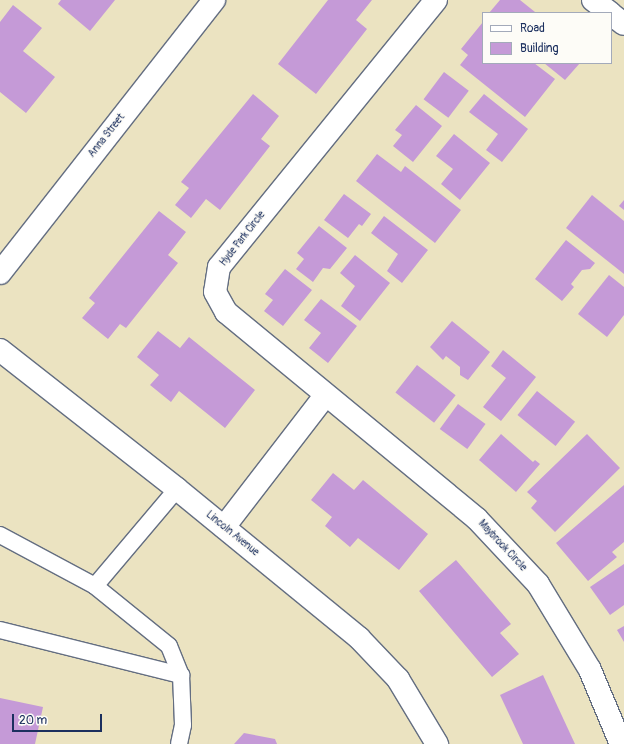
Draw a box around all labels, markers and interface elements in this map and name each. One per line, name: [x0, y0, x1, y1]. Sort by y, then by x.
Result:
legend: [482, 12, 612, 64]
text: Road: [520, 21, 545, 36]
text: Building: [520, 41, 559, 56]
street label: Anna Street: [86, 112, 128, 160]
street label: Hyde Park Circle: [218, 209, 268, 269]
street label: Lincoln Avenue: [203, 509, 261, 559]
street label: Maybrook Circle: [475, 518, 529, 574]
scale bar: [14, 706, 104, 732]
text: 20 m: [19, 713, 47, 728]

